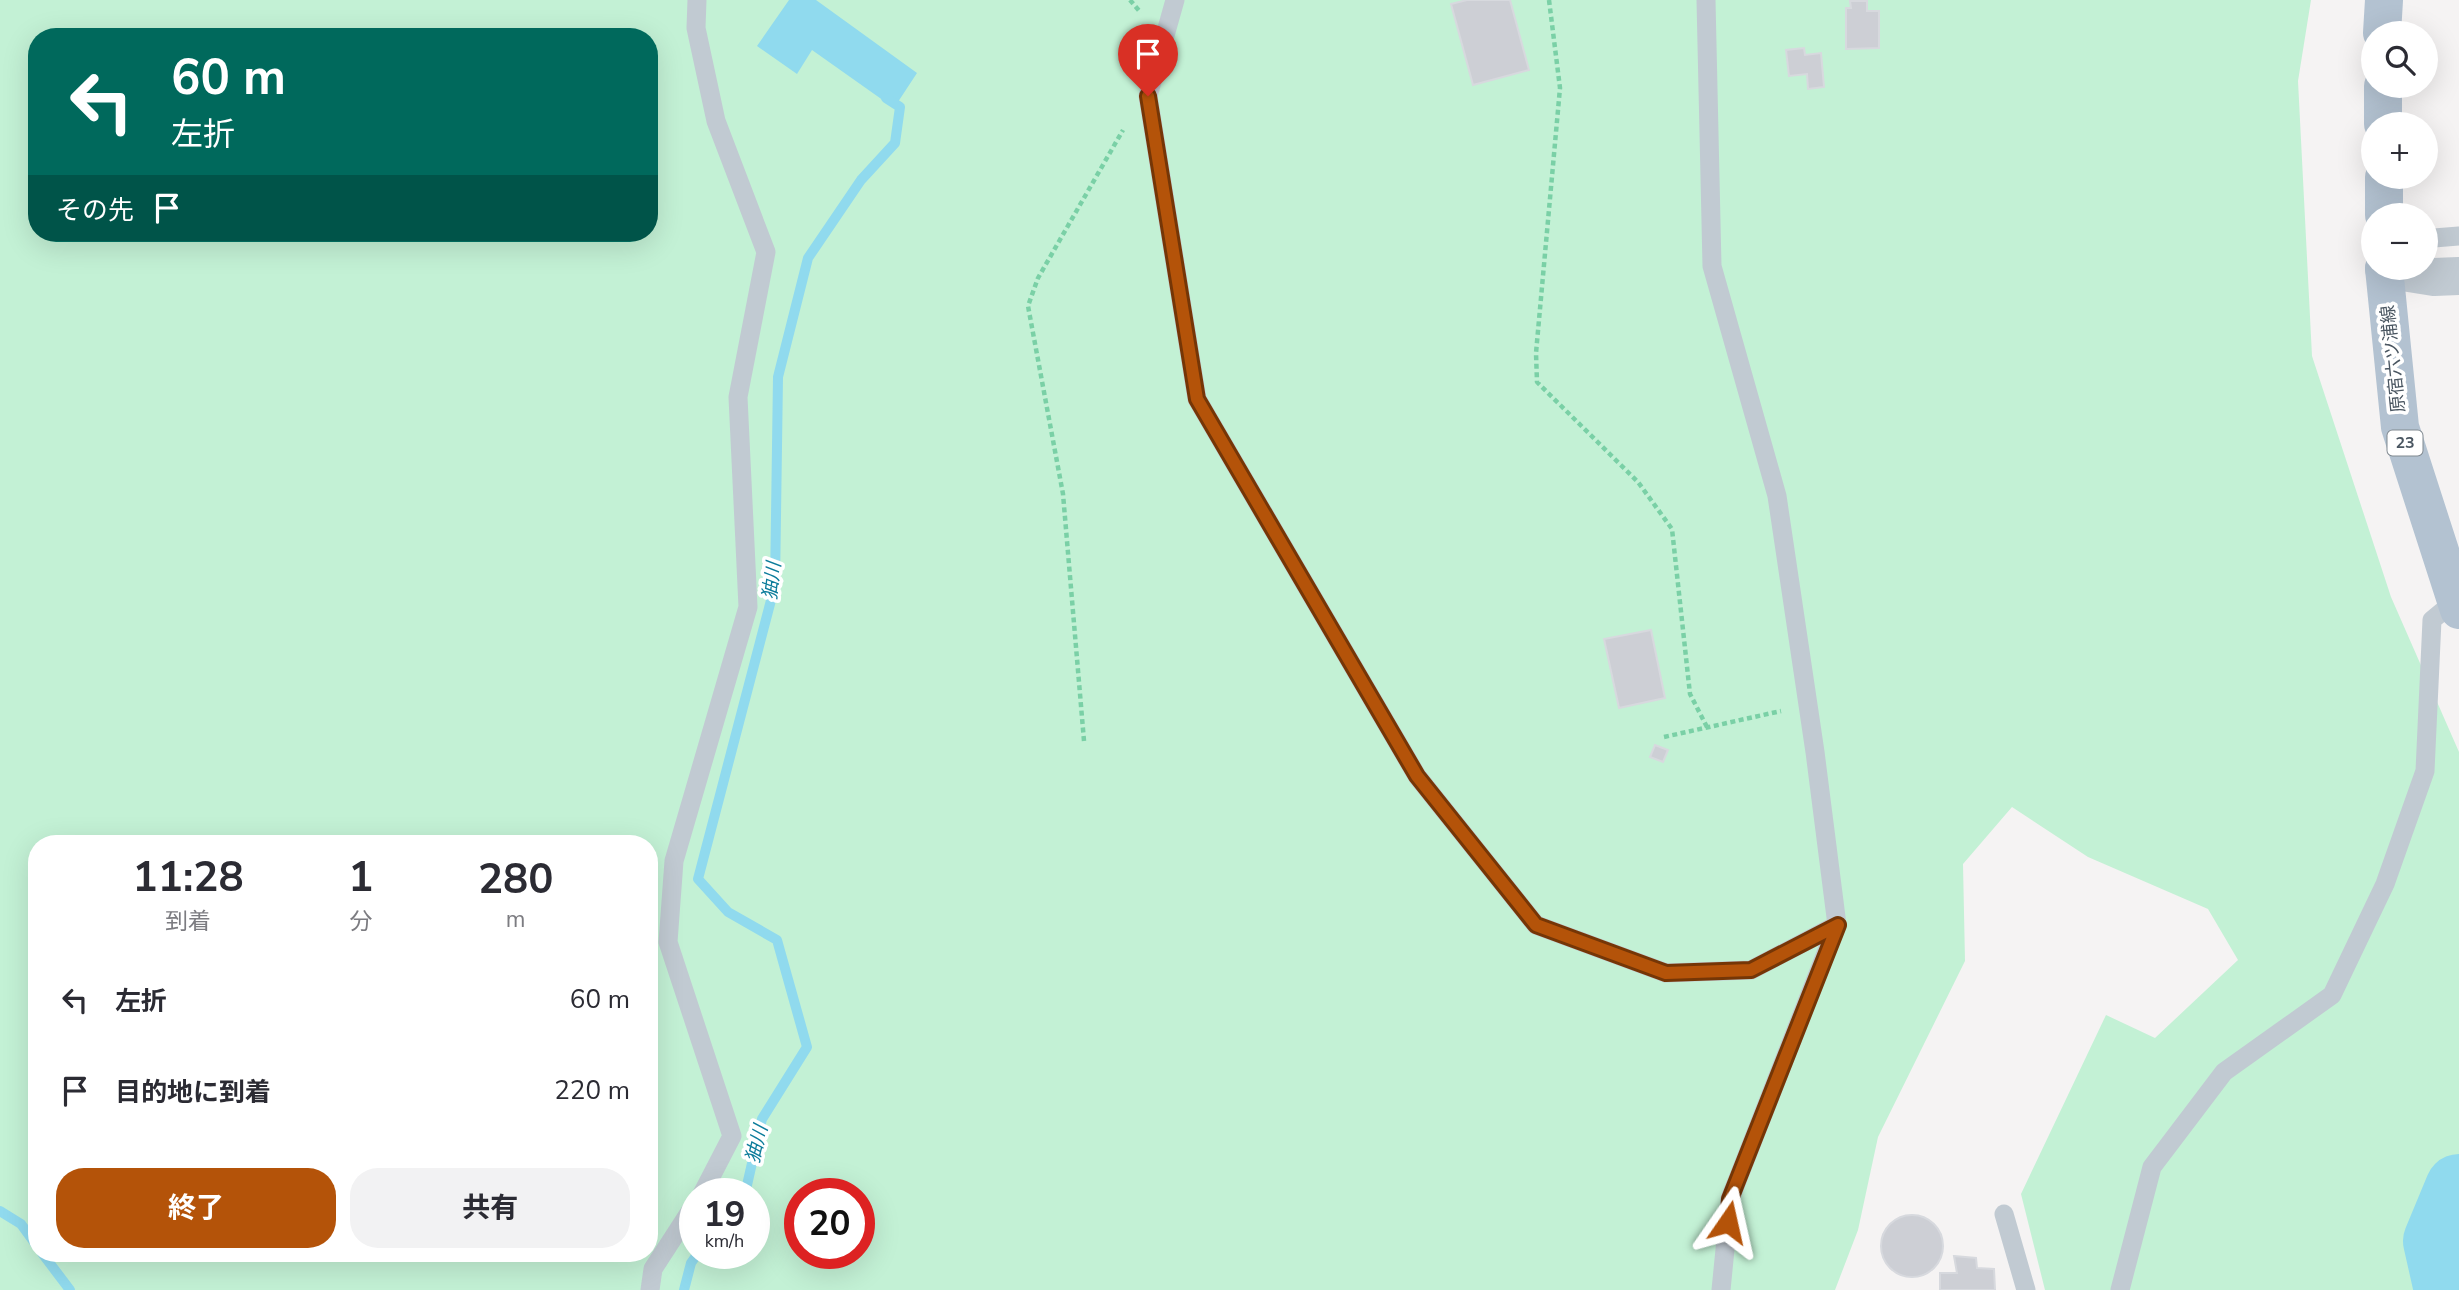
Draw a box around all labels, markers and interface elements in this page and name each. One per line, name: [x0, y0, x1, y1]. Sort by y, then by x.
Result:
map controls: [2361, 21, 2438, 280]
button: search: [2361, 21, 2438, 98]
pin: [1118, 24, 1178, 96]
icon: arrive: [1129, 35, 1167, 73]
text: 60 m: [171, 44, 286, 111]
icon: left: [56, 56, 147, 147]
button: +: [2361, 112, 2438, 189]
text: 左折: [171, 113, 235, 156]
icon: arrive: [148, 189, 186, 227]
text: その先: [56, 193, 134, 228]
button: −: [2361, 203, 2438, 280]
street label: 原宿六ツ浦線: [2375, 304, 2411, 414]
road number: 23: [2388, 430, 2422, 456]
water label: 㹨川: [757, 559, 787, 601]
text: 11:28: [132, 849, 244, 906]
text: 1: [348, 849, 373, 906]
text: 280: [478, 851, 553, 908]
text: m: [506, 904, 526, 935]
text: 到着: [165, 906, 211, 937]
text: 分: [349, 906, 372, 937]
icon: left: [56, 981, 94, 1019]
text: 60 m: [570, 982, 630, 1017]
text: 左折: [115, 984, 167, 1019]
icon: arrive: [56, 1072, 94, 1110]
text: 220 m: [554, 1073, 630, 1108]
text: 目的地に到着: [115, 1075, 271, 1110]
water label: 㹨川: [740, 1120, 775, 1166]
button: 終了: [56, 1168, 336, 1248]
button: 共有: [350, 1168, 630, 1248]
speed limit sign: 20: [784, 1178, 875, 1269]
position arrow: [1691, 1185, 1765, 1259]
text: 19: [703, 1191, 746, 1238]
text: km/h: [705, 1229, 744, 1253]

